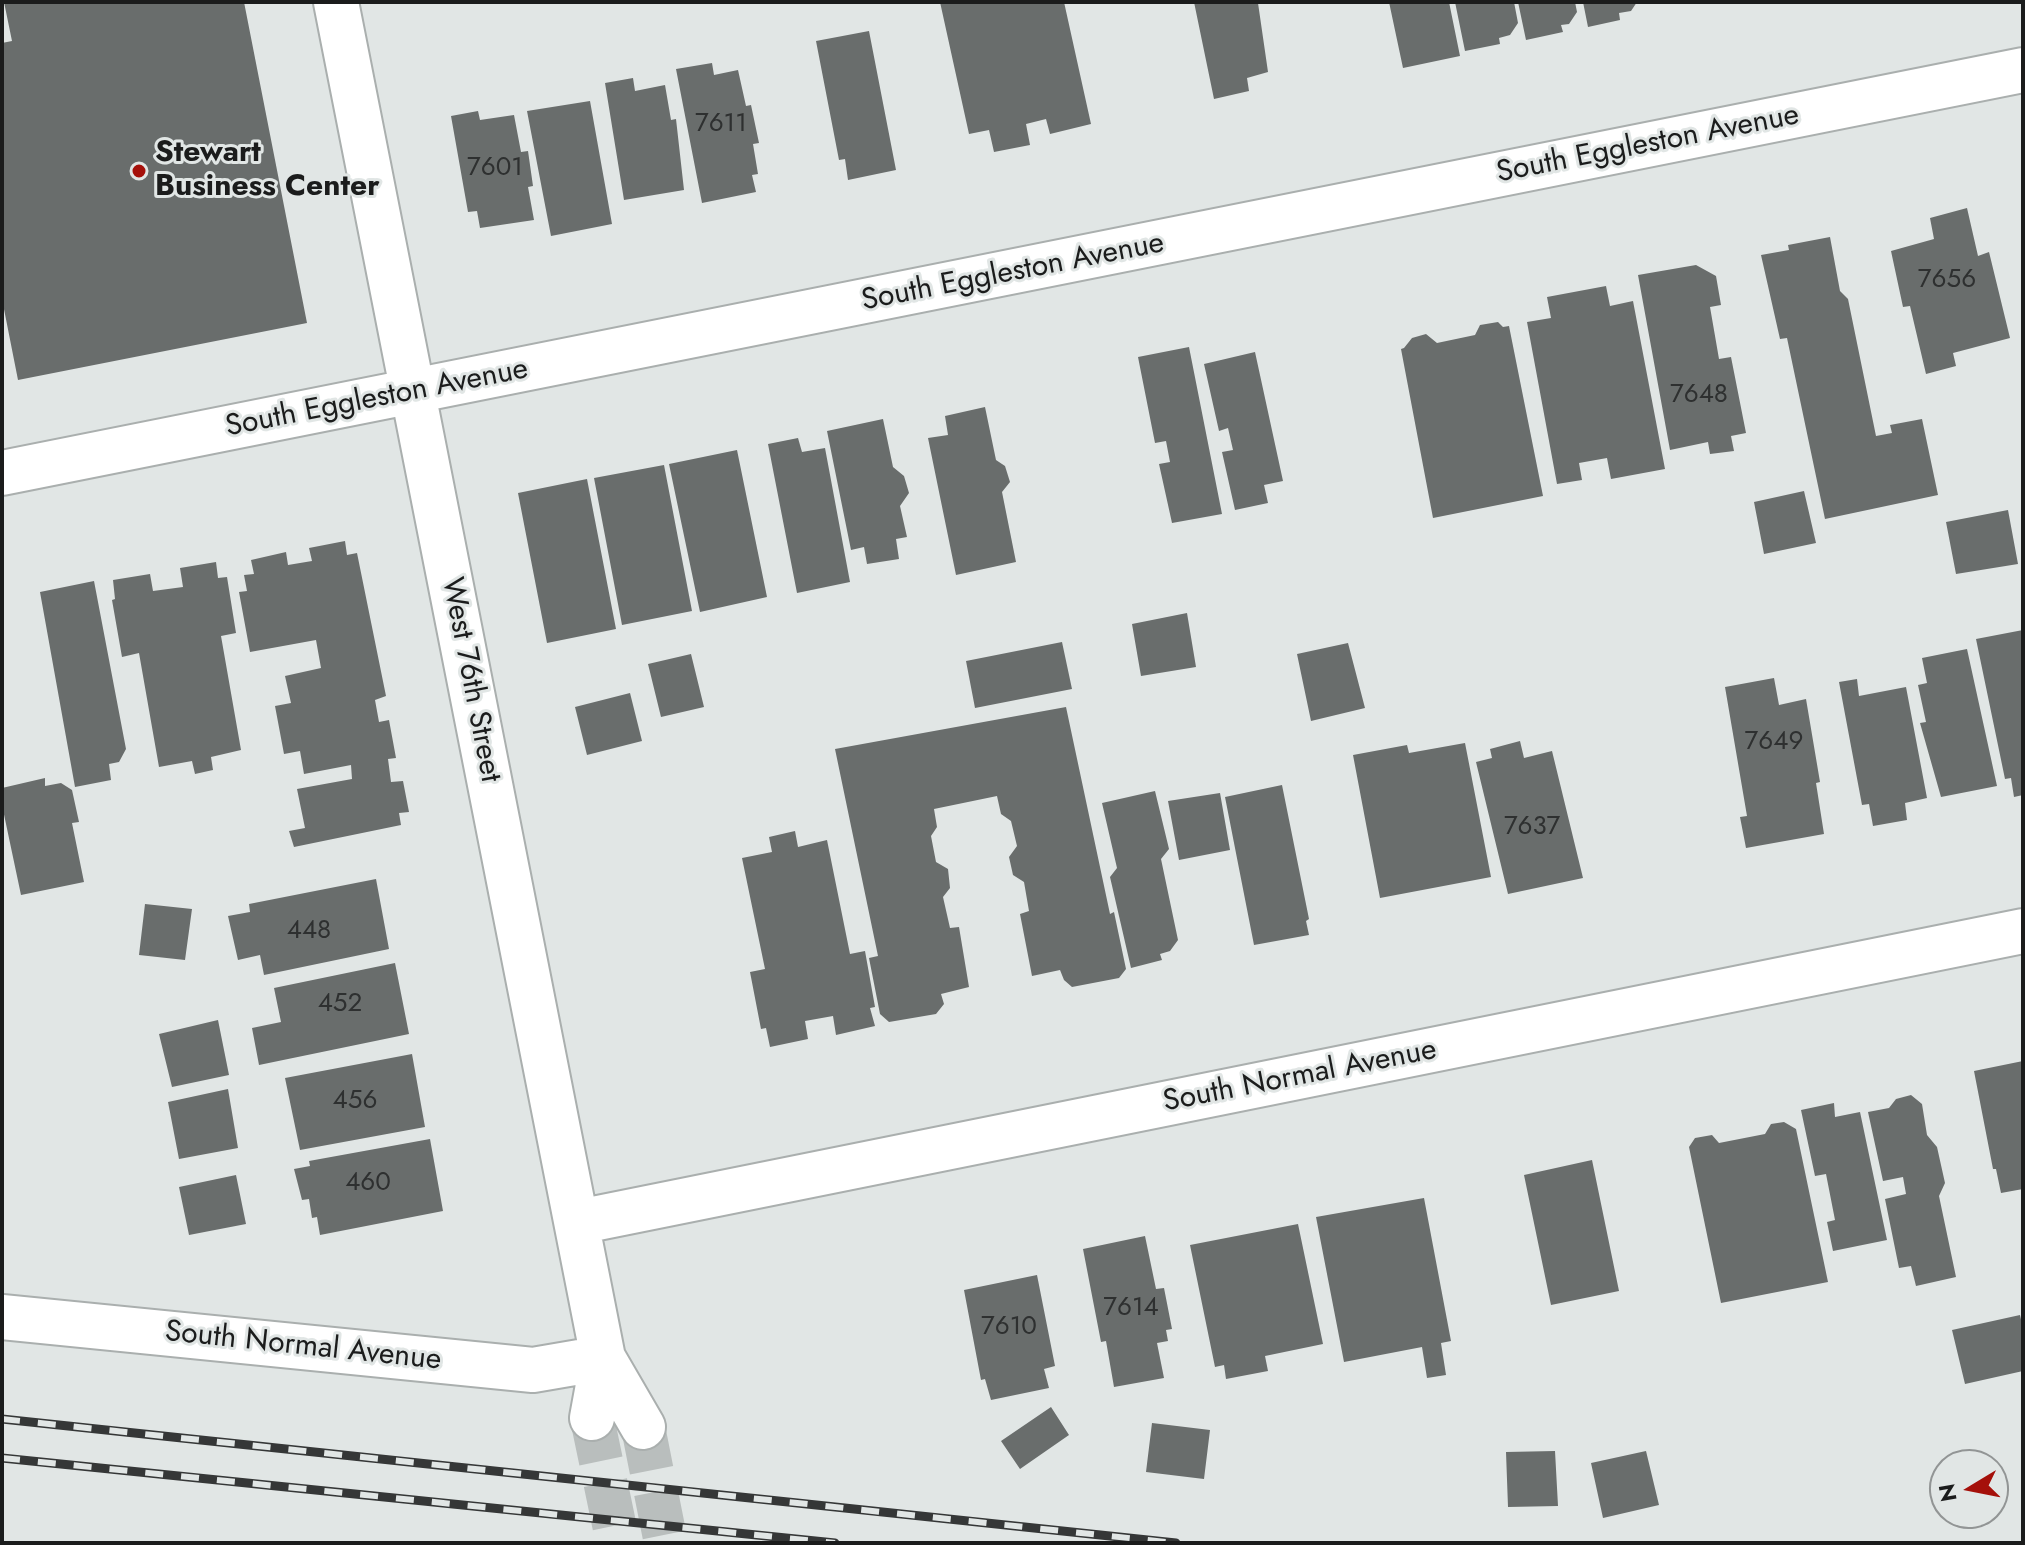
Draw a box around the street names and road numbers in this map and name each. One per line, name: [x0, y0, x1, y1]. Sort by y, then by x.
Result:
street label: South Eggleston Avenue: [1494, 98, 1802, 192]
street label: South Eggleston Avenue: [859, 226, 1167, 320]
street label: South Eggleston Avenue: [223, 352, 531, 446]
street label: West 76th Street: [433, 575, 507, 785]
street label: South Normal Avenue: [1160, 1033, 1440, 1121]
street label: South Normal Avenue: [163, 1315, 443, 1379]

